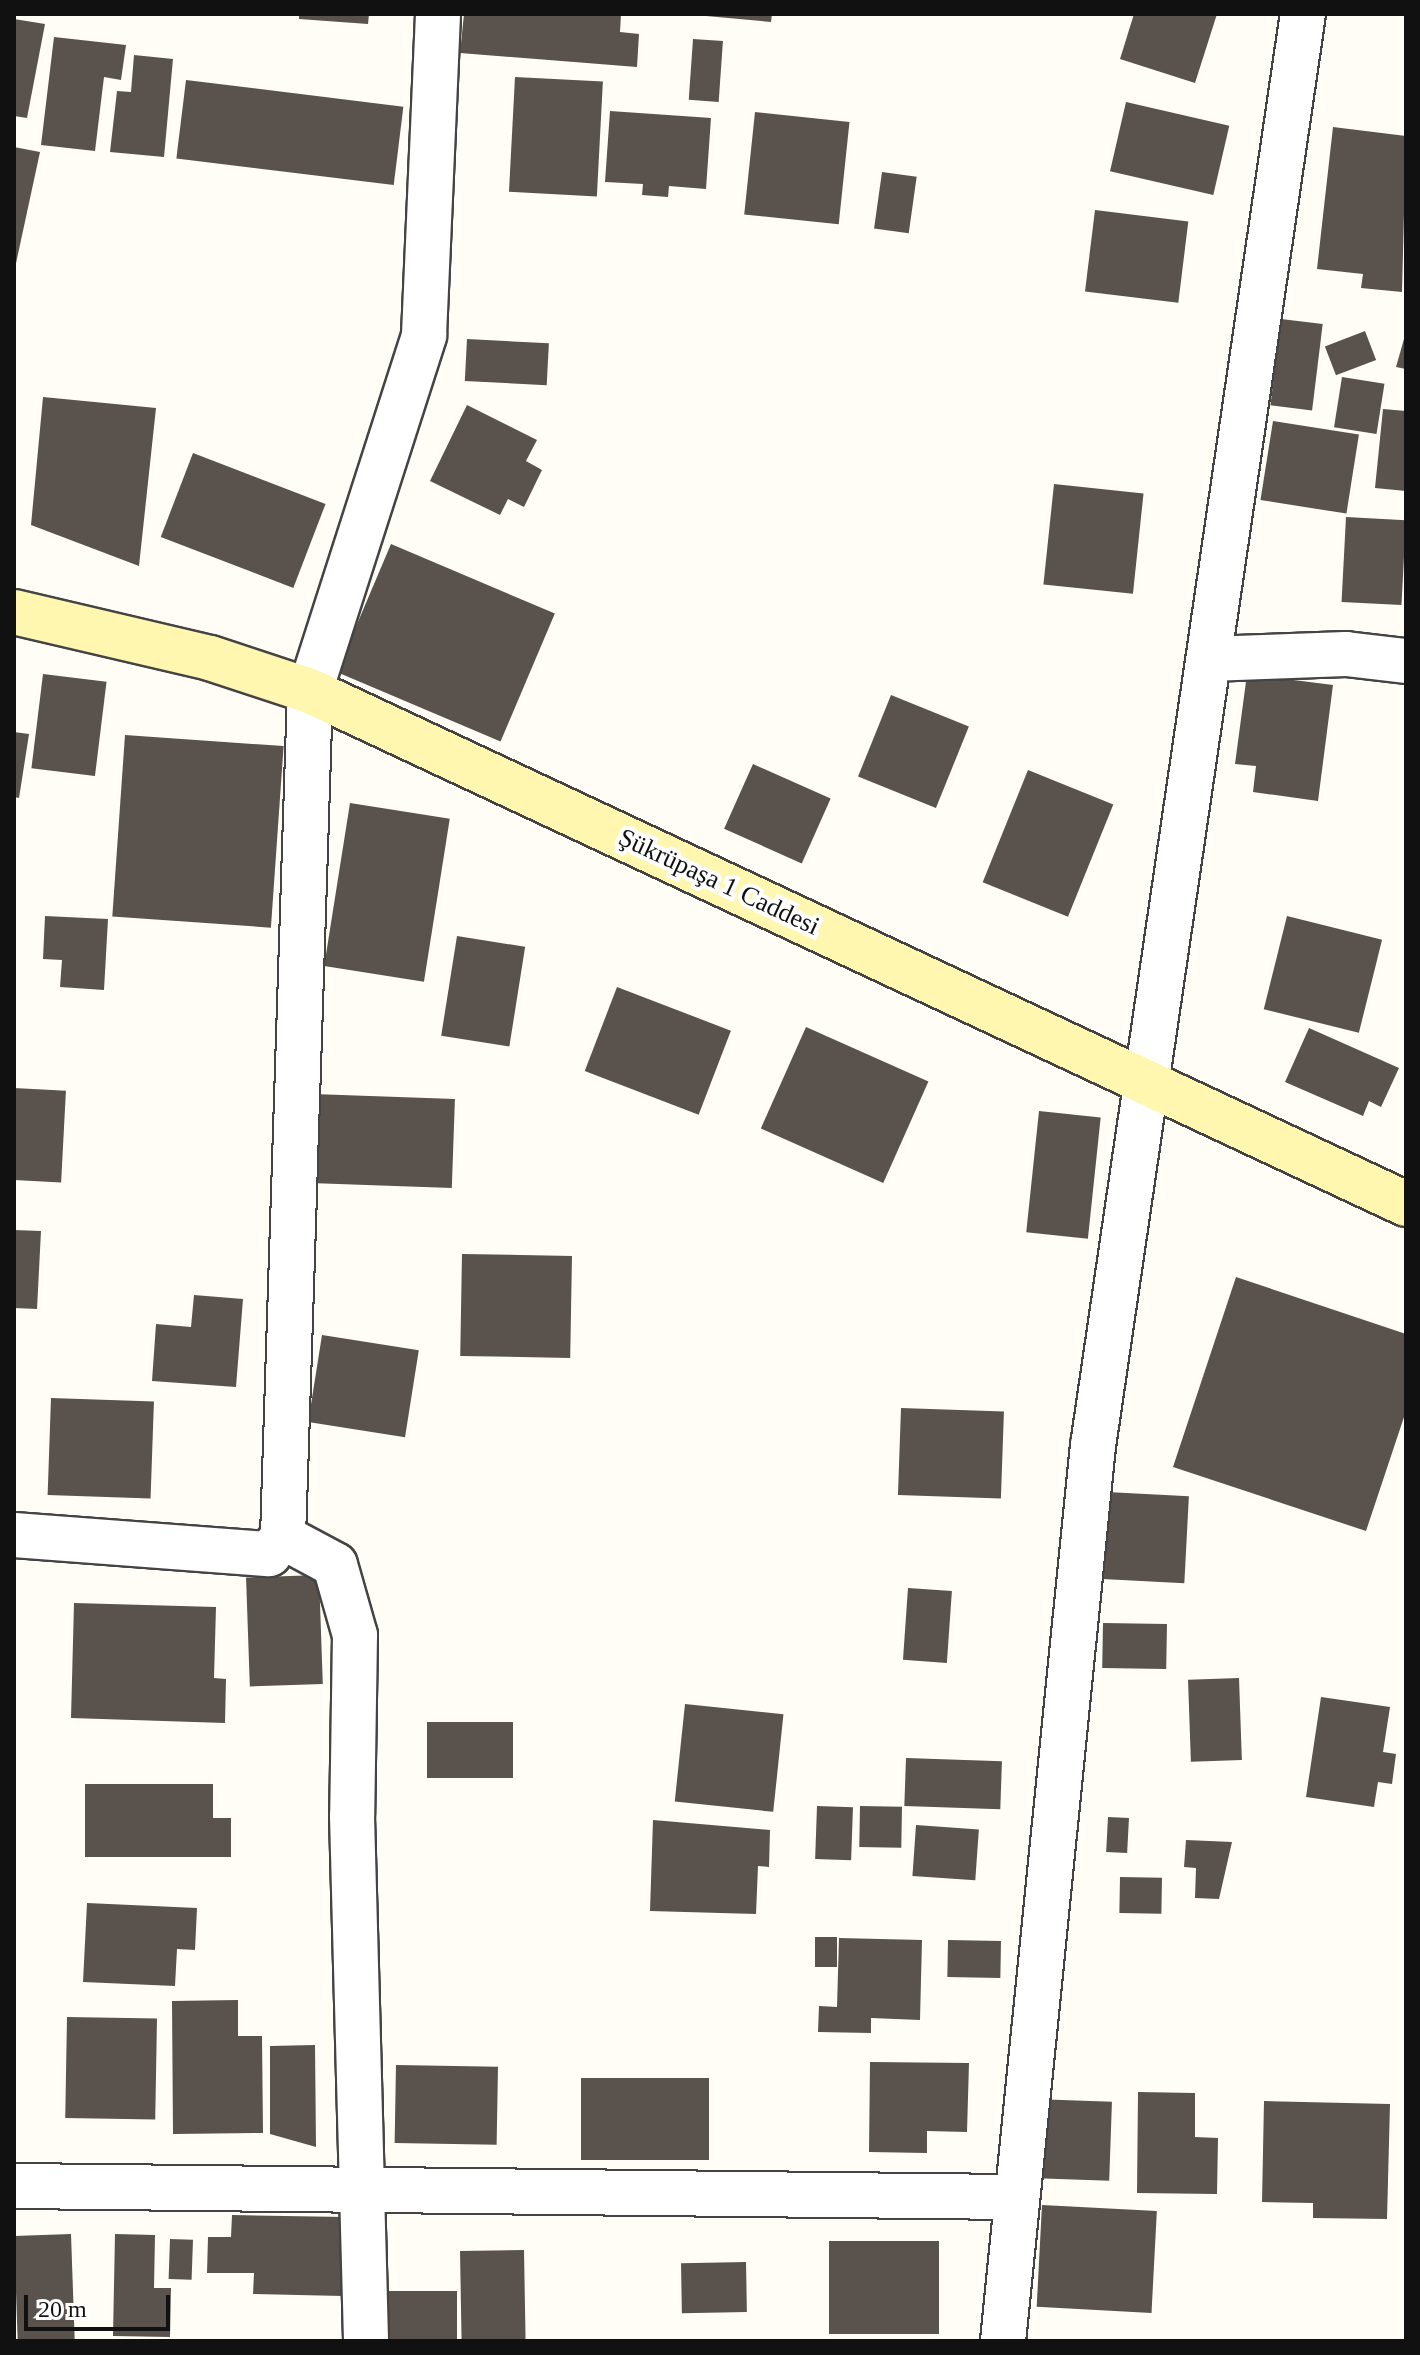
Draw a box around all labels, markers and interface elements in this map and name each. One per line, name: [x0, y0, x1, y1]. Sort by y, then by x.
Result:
street label: Şükrüpaşa 1 Caddesi: [614, 822, 824, 942]
scale bar: [28, 2279, 174, 2329]
text: 20 m: [38, 2296, 87, 2322]

